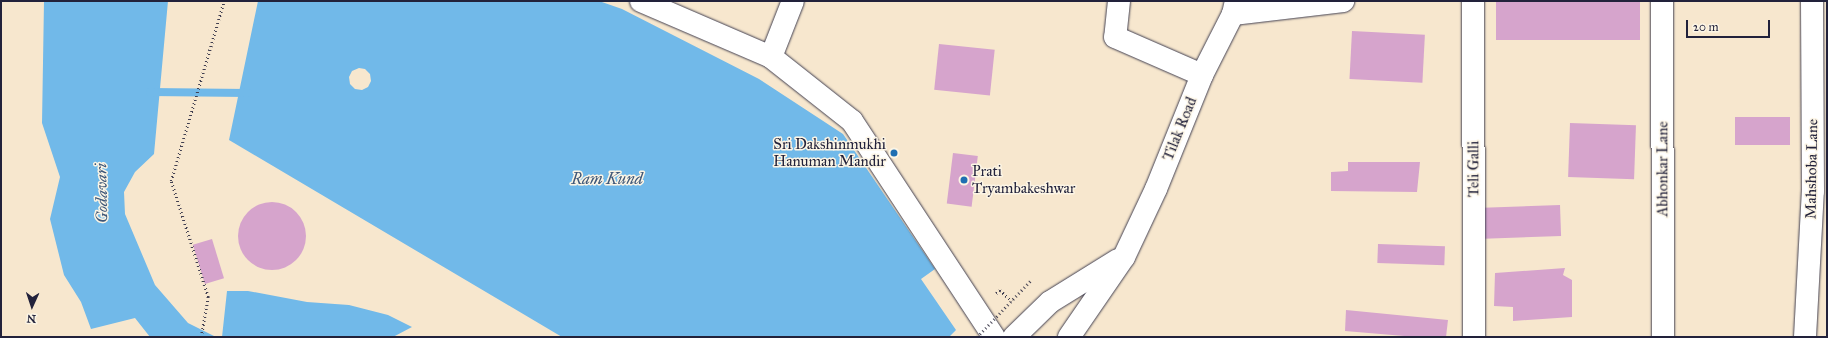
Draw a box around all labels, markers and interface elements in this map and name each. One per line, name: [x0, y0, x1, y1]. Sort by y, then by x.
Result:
scale bar: [1688, 12, 1772, 38]
text: 20 m: [1693, 20, 1719, 34]
street label: Tilak Road: [1159, 95, 1201, 163]
street label: Mahshoba Lane: [1802, 119, 1822, 219]
street label: Abhonkar Lane: [1654, 121, 1672, 217]
place label: Sri Dakshinmukhi Hanuman Mandir: [773, 135, 886, 170]
street label: Teli Galli: [1465, 141, 1483, 197]
marker: Sri Dakshinmukhi Hanuman Mandir: [889, 148, 899, 158]
place label: Prati Tryambakeshwar: [972, 162, 1075, 197]
water label: Godavari: [92, 163, 112, 223]
water label: Ram Kund: [571, 169, 643, 189]
marker: Prati Tryambakeshwar: [959, 175, 969, 185]
north arrow: [12, 286, 52, 326]
text: N: [26, 312, 36, 325]

